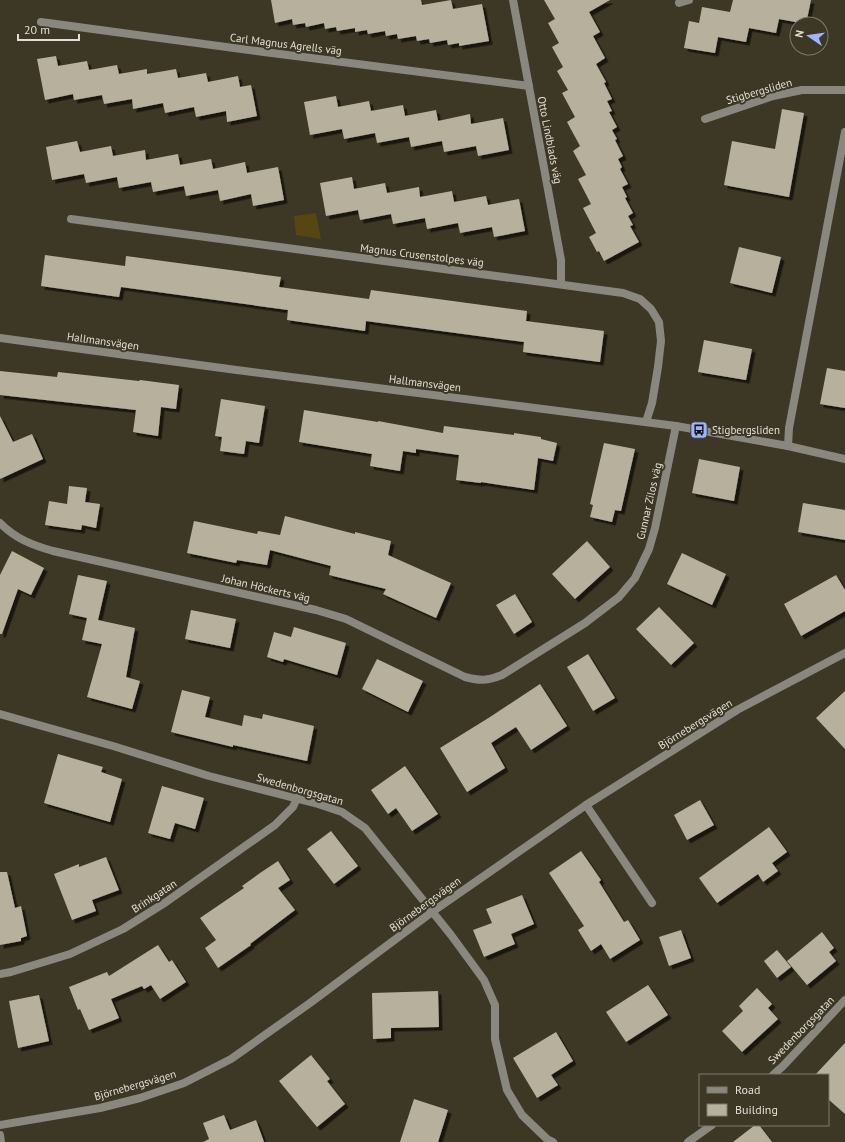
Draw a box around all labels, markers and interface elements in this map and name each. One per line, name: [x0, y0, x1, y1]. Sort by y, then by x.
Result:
scale bar: [18, 16, 79, 42]
north arrow: [789, 16, 829, 56]
text: 20 m: [24, 22, 50, 37]
text: N: [792, 29, 807, 39]
street label: Carl Magnus Agrells väg: [229, 30, 343, 58]
street label: Stigbergsliden: [724, 75, 794, 107]
street label: Otto Lindblads väg: [535, 95, 565, 185]
street label: Magnus Crusenstolpes väg: [359, 240, 485, 270]
street label: Hallmansvägen: [66, 329, 140, 353]
street label: Hallmansvägen: [388, 372, 462, 394]
bus stop icon: Stigbergsliden: [689, 420, 709, 440]
place label: Stigbergsliden: [712, 423, 780, 437]
street label: Gunnar Zilos väg: [633, 461, 665, 541]
street label: Johan Höckerts väg: [219, 571, 312, 605]
street label: Björnebergsvägen: [655, 696, 735, 752]
street label: Swedenborgsgatan: [255, 770, 345, 808]
street label: Björnebergsvägen: [387, 873, 463, 935]
street label: Brinkgatan: [129, 876, 179, 916]
street label: Swedenborgsgatan: [765, 993, 837, 1067]
street label: Björnebergsvägen: [92, 1067, 178, 1103]
legend: [699, 1074, 829, 1126]
text: Road: [735, 1082, 760, 1097]
text: Building: [735, 1102, 778, 1117]

